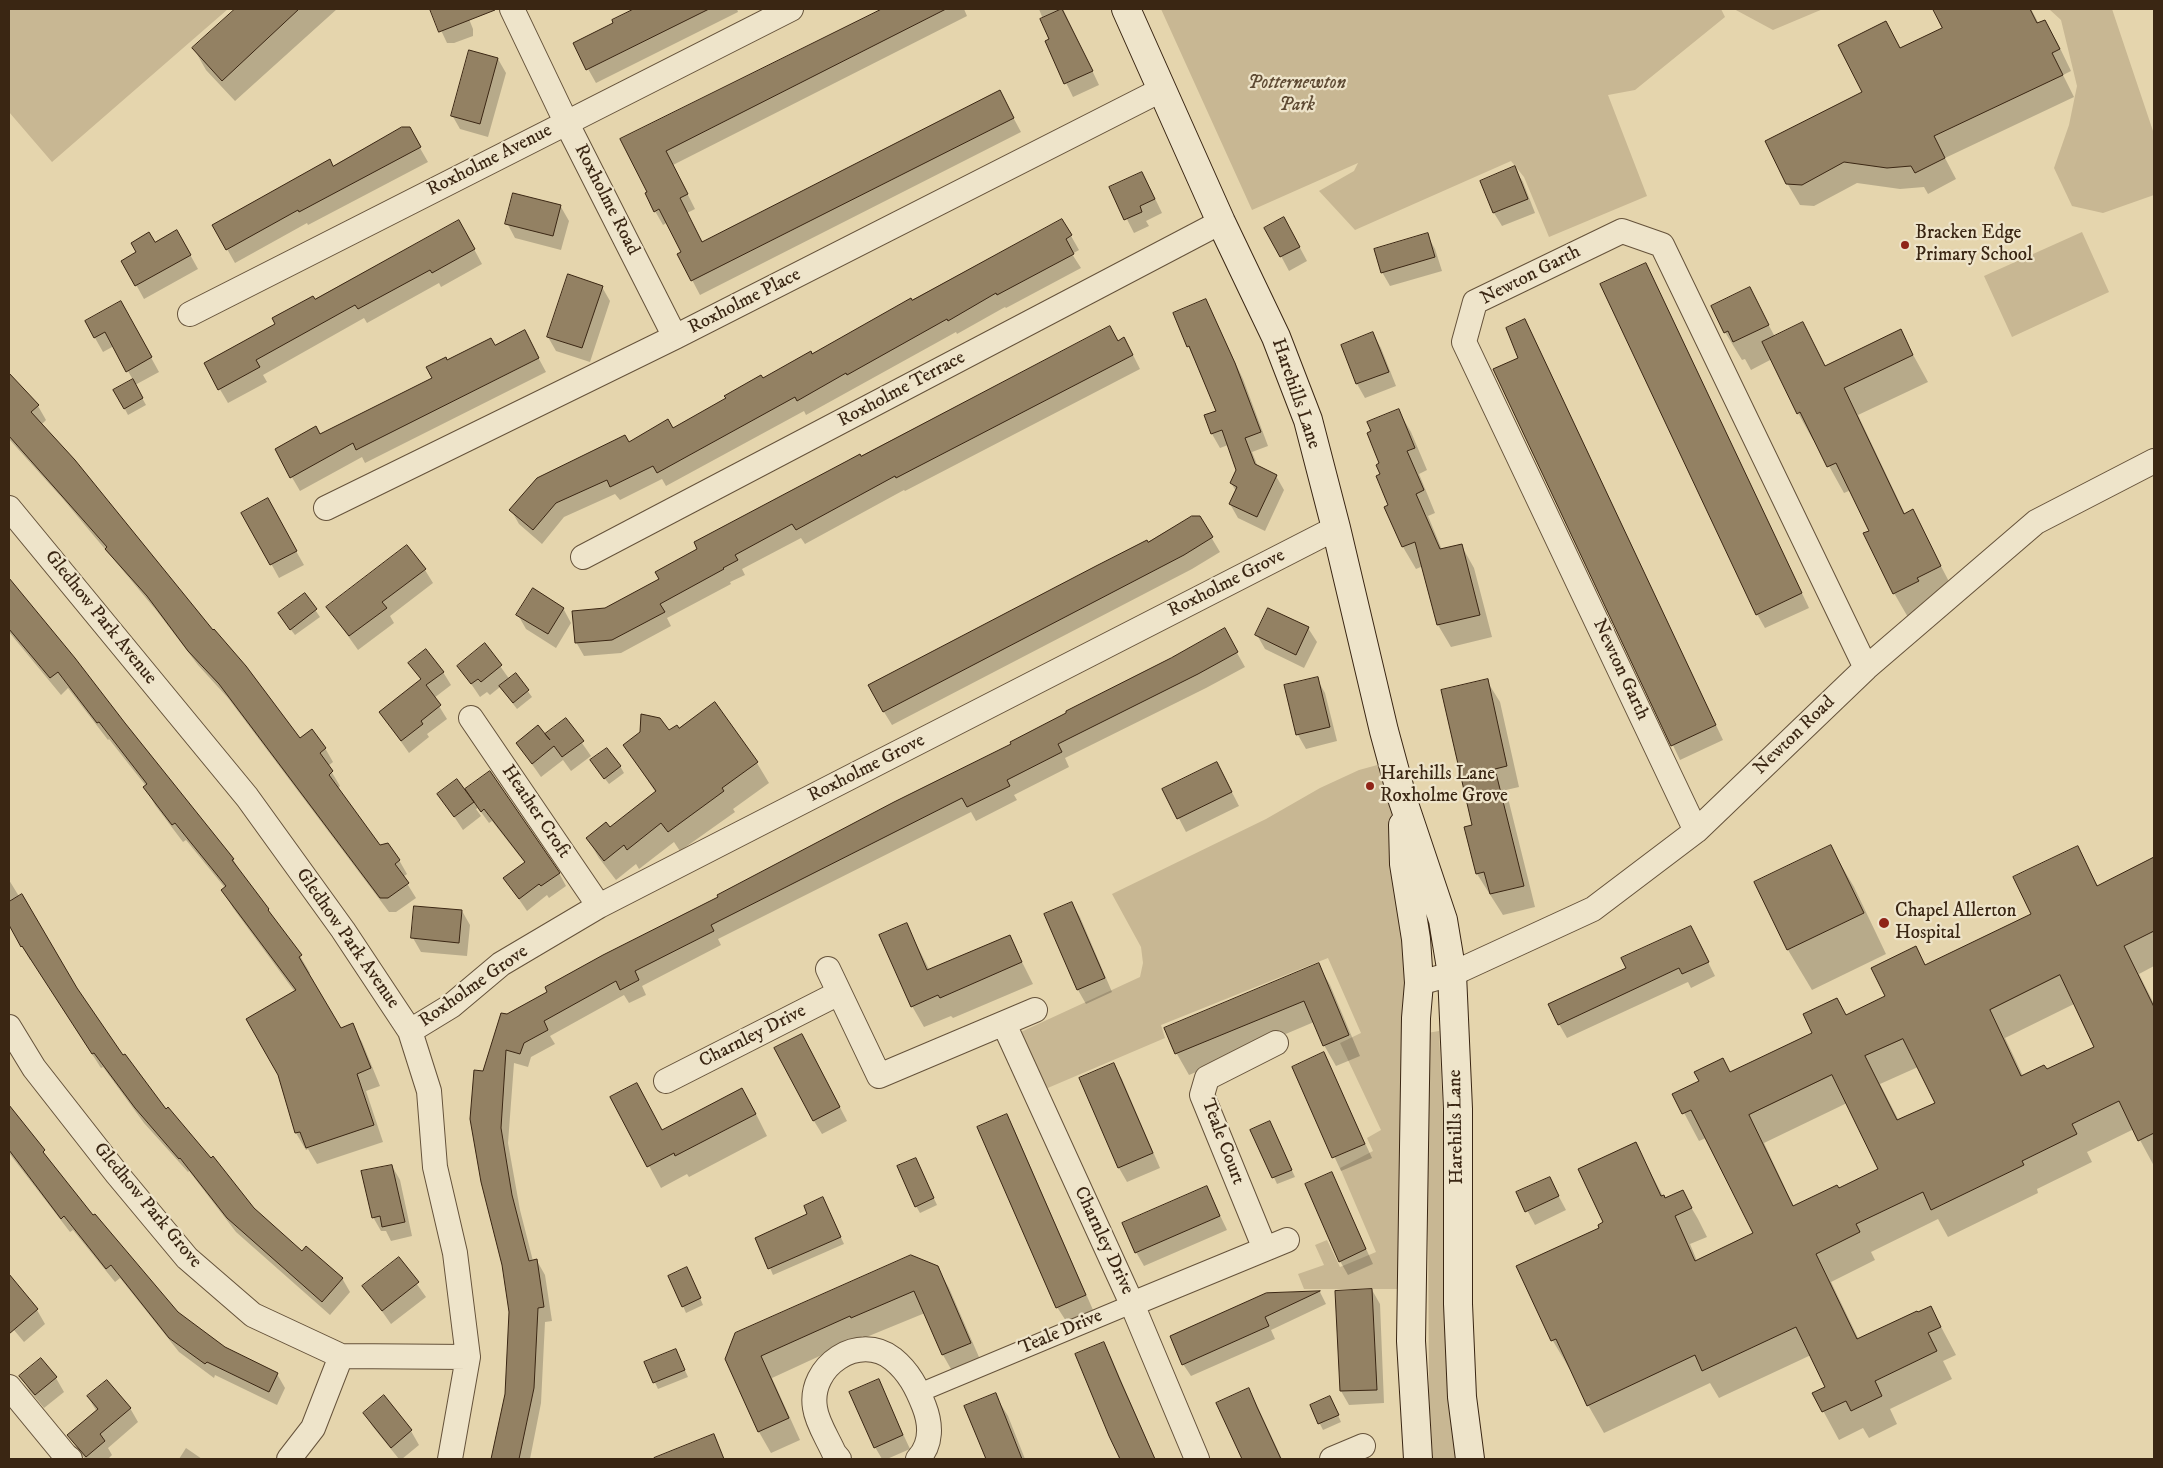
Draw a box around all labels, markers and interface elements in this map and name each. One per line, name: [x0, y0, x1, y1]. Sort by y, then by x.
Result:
park label: Potternewton Park: [1248, 73, 1346, 117]
street label: Roxholme Avenue: [424, 120, 556, 202]
street label: Roxholme Road: [568, 141, 644, 259]
place label: Bracken Edge Primary School: [1915, 223, 2033, 267]
marker: Bracken Edge Primary School: [1899, 239, 1911, 251]
street label: Newton Garth: [1477, 241, 1585, 311]
street label: Roxholme Place: [685, 264, 805, 340]
street label: Harehills Lane: [1265, 336, 1325, 452]
street label: Roxholme Terrace: [835, 347, 969, 433]
street label: Roxholme Grove: [1165, 545, 1289, 623]
street label: Gledhow Park Avenue: [39, 546, 161, 690]
street label: Newton Garth: [1587, 616, 1653, 724]
street label: Newton Road: [1750, 692, 1840, 780]
street label: Roxholme Grove: [805, 730, 929, 808]
street label: Heather Croft: [495, 761, 575, 863]
place label: Harehills Lane Roxholme Grove: [1380, 764, 1508, 808]
marker: Harehills Lane Roxholme Grove: [1364, 780, 1376, 792]
street label: Gledhow Park Avenue: [290, 864, 404, 1014]
place label: Chapel Allerton Hospital: [1895, 901, 2016, 945]
marker: Chapel Allerton Hospital: [1877, 916, 1891, 930]
street label: Roxholme Grove: [415, 941, 533, 1033]
street label: Charnley Drive: [696, 1000, 810, 1074]
street label: Harehills Lane: [1445, 1069, 1469, 1185]
street label: Teale Court: [1195, 1096, 1249, 1188]
street label: Gledhow Park Grove: [88, 1139, 206, 1273]
street label: Charnley Drive: [1068, 1183, 1138, 1299]
street label: Teale Drive: [1016, 1305, 1106, 1361]

